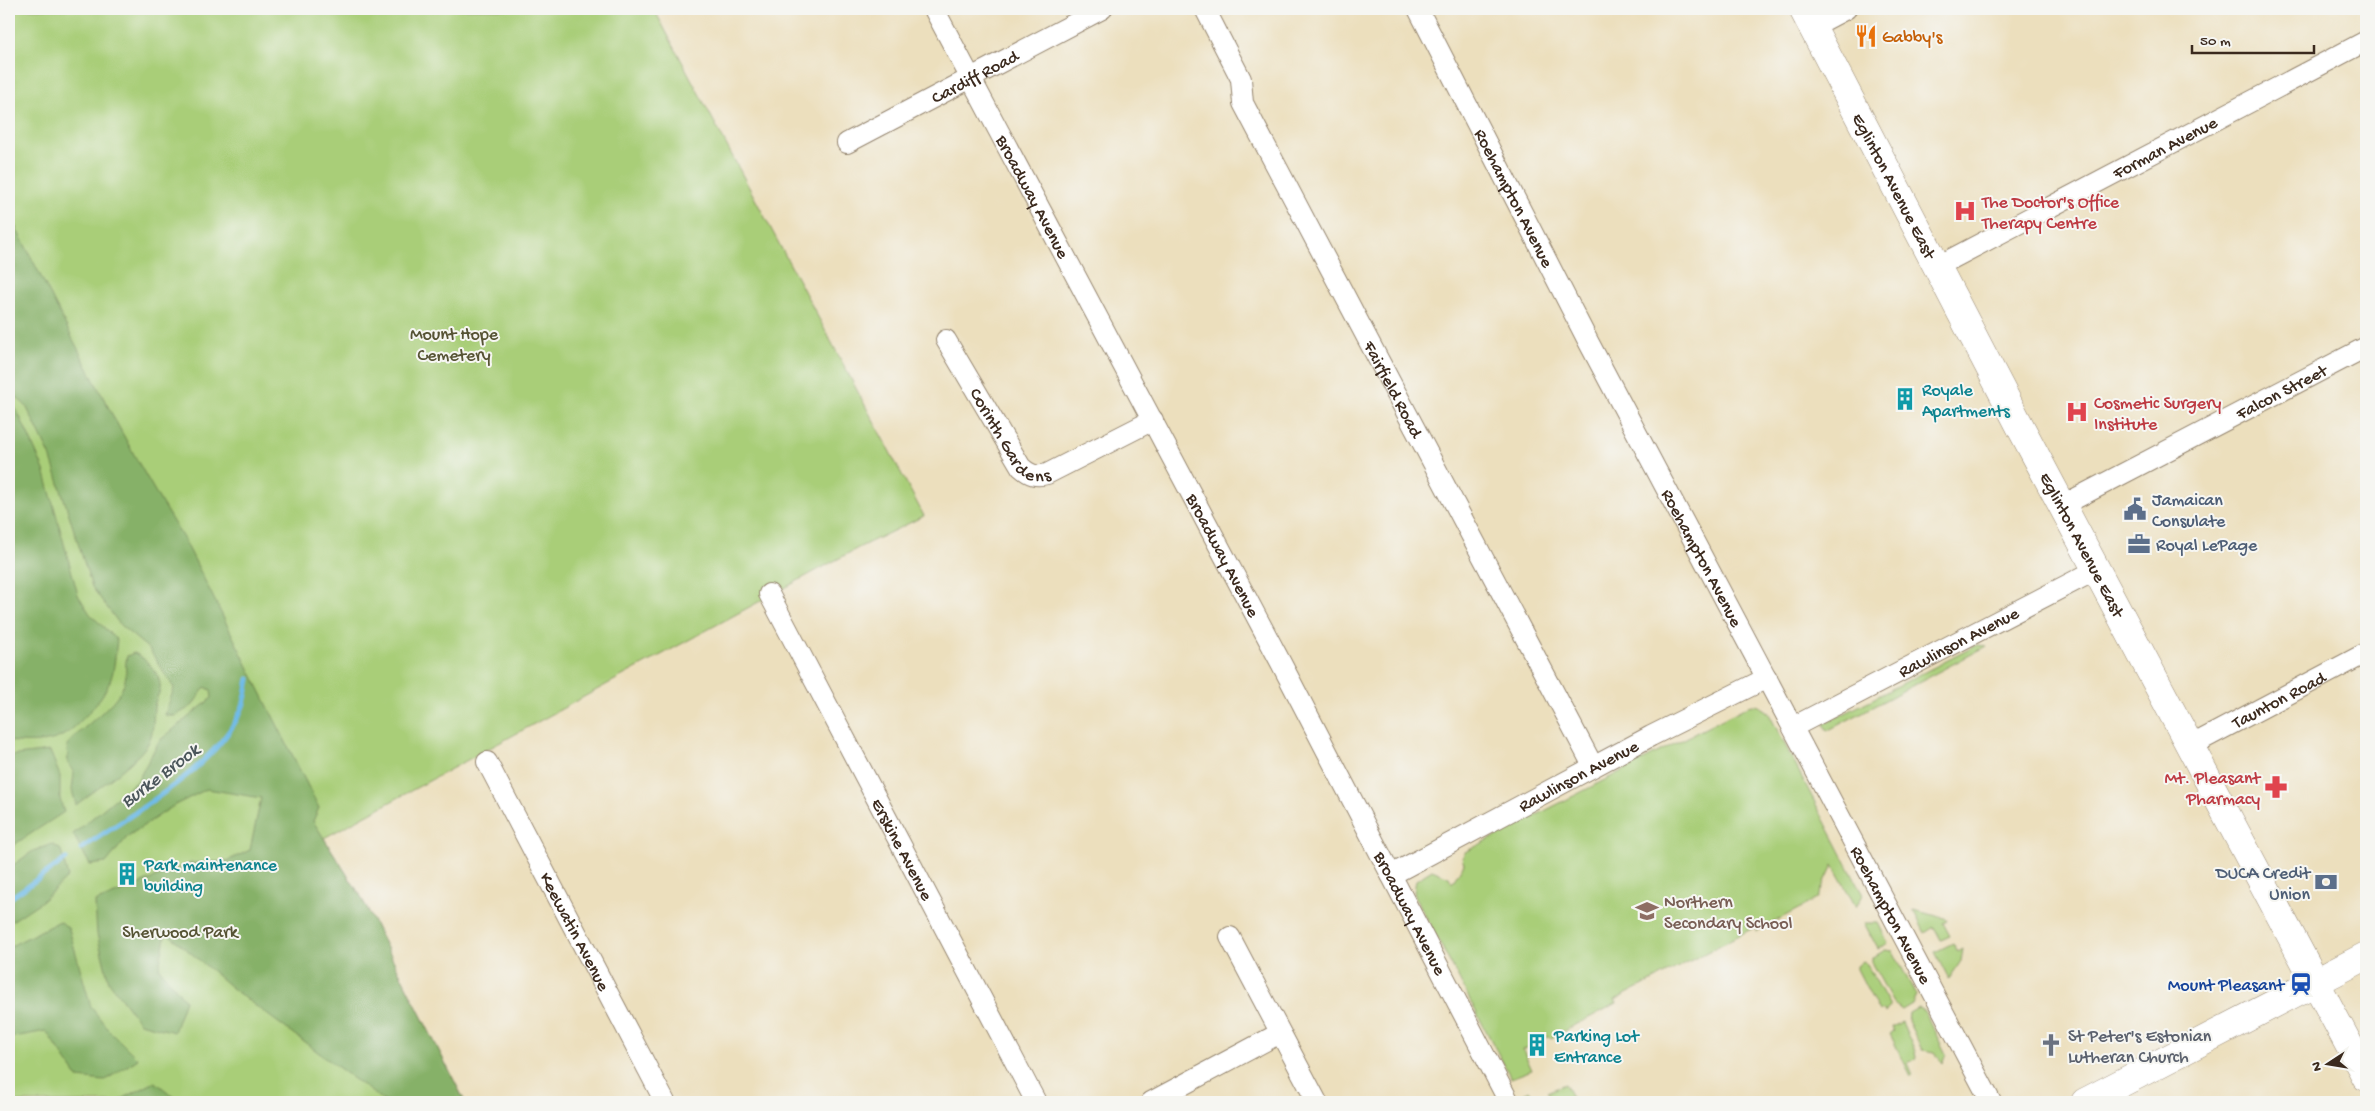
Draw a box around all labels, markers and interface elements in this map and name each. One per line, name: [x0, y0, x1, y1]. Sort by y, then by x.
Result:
scale bar: [2192, 22, 2315, 54]
restaurant icon: Gabby's: [1853, 23, 1879, 49]
place label: Gabby's: [1882, 28, 1944, 49]
text: 50 m: [2200, 33, 2231, 51]
street label: Cardiff Road: [929, 46, 1024, 110]
street label: Eglinton Avenue East: [1846, 110, 1940, 264]
street label: Forman Avenue: [2109, 113, 2222, 186]
street label: Roehampton Avenue: [1468, 126, 1557, 272]
street label: Broadway Avenue: [989, 131, 1073, 263]
place label: The Doctor's Office Therapy Centre: [1981, 193, 2120, 235]
hospital icon: The Doctor's Office Therapy Centre: [1952, 198, 1978, 224]
park label: Mount Hope Cemetery: [410, 325, 499, 367]
street label: Fairfield Road: [1357, 337, 1426, 443]
street label: Falcon Street: [2232, 360, 2333, 426]
place label: Royale Apartments: [1922, 381, 2011, 423]
street label: Corinth Gardens: [964, 385, 1055, 488]
building icon: Royale Apartments: [1892, 386, 1918, 412]
place label: Cosmetic Surgery Institute: [2094, 394, 2221, 436]
hospital icon: Cosmetic Surgery Institute: [2064, 399, 2090, 425]
street label: Eglinton Avenue East: [2034, 469, 2128, 623]
street label: Roehampton Avenue: [1655, 486, 1746, 632]
street label: Broadway Avenue: [1180, 490, 1263, 622]
place label: Jamaican Consulate: [2152, 491, 2226, 533]
public building icon: Jamaican Consulate: [2122, 496, 2148, 522]
office icon: Royal LePage: [2126, 531, 2152, 557]
place label: Royal LePage: [2156, 536, 2258, 557]
street label: Rawlinson Avenue: [1896, 603, 2024, 684]
street label: Taunton Road: [2228, 668, 2331, 735]
street label: Rawlinson Avenue: [1516, 736, 1643, 818]
water label: Burke Brook: [117, 739, 206, 814]
place label: Mt. Pleasant Pharmacy: [2165, 769, 2262, 811]
pharmacy icon: Mt. Pleasant Pharmacy: [2263, 774, 2289, 800]
street label: Erskine Avenue: [865, 795, 937, 905]
street label: Roehampton Avenue: [1844, 843, 1935, 989]
street label: Broadway Avenue: [1367, 848, 1450, 980]
place label: Park maintenance building: [143, 856, 278, 898]
building icon: Park maintenance building: [114, 861, 140, 887]
place label: DUCA Credit Union: [2215, 864, 2312, 906]
bank icon: DUCA Credit Union: [2313, 869, 2339, 895]
street label: Keewatin Avenue: [534, 870, 613, 996]
place label: Northern Secondary School: [1664, 893, 1793, 935]
school or university icon: Northern Secondary School: [1634, 898, 1660, 924]
park label: Sherwood Park: [122, 923, 240, 944]
station icon: Mount Pleasant: [2288, 971, 2314, 997]
place label: Mount Pleasant: [2168, 976, 2286, 997]
place label: Parking Lot Entrance: [1553, 1027, 1640, 1069]
place label: St Peter's Estonian Lutheran Church: [2068, 1027, 2212, 1069]
building icon: Parking Lot Entrance: [1524, 1032, 1550, 1058]
church icon: St Peter's Estonian Lutheran Church: [2038, 1032, 2064, 1058]
north arrow: [2302, 1038, 2352, 1088]
text: N: [2308, 1060, 2327, 1072]

